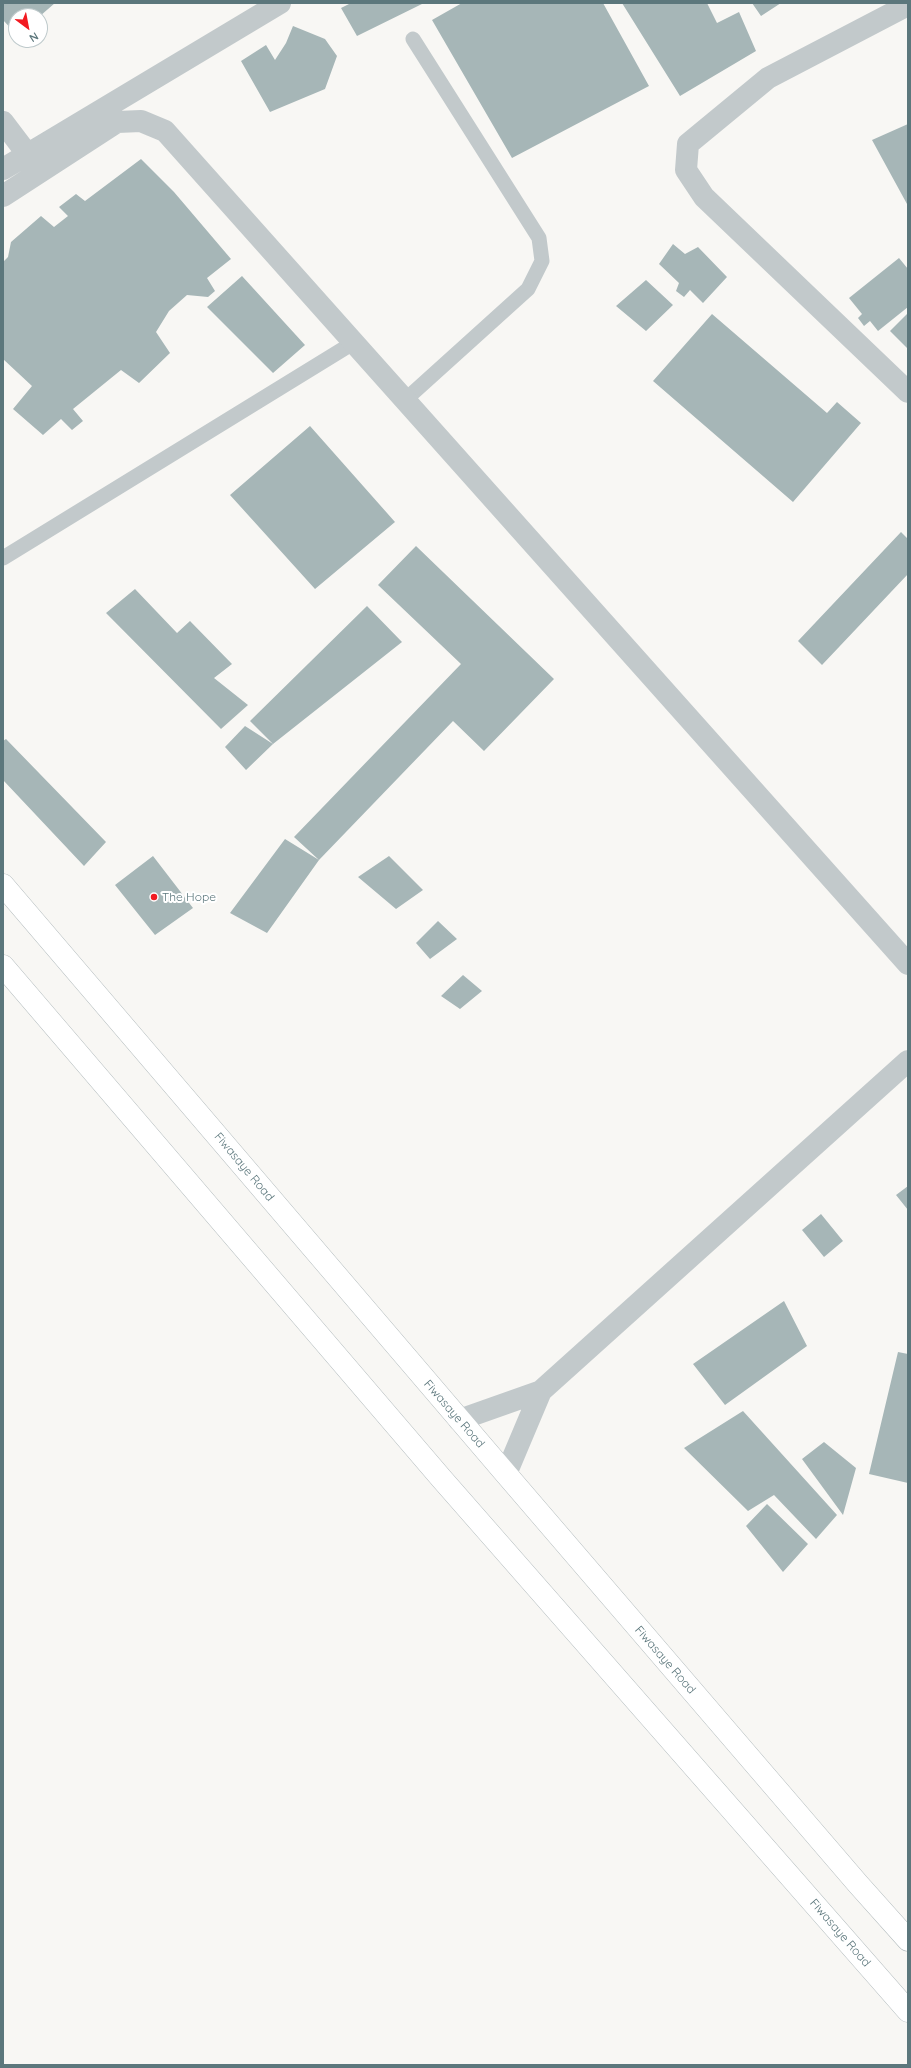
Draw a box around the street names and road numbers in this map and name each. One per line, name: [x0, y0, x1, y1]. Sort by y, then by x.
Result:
street label: Fiwasaye Road: [211, 1130, 277, 1204]
street label: Fiwasaye Road: [421, 1377, 487, 1451]
street label: Fiwasaye Road: [632, 1623, 698, 1697]
street label: Fiwasaye Road: [807, 1896, 873, 1970]

